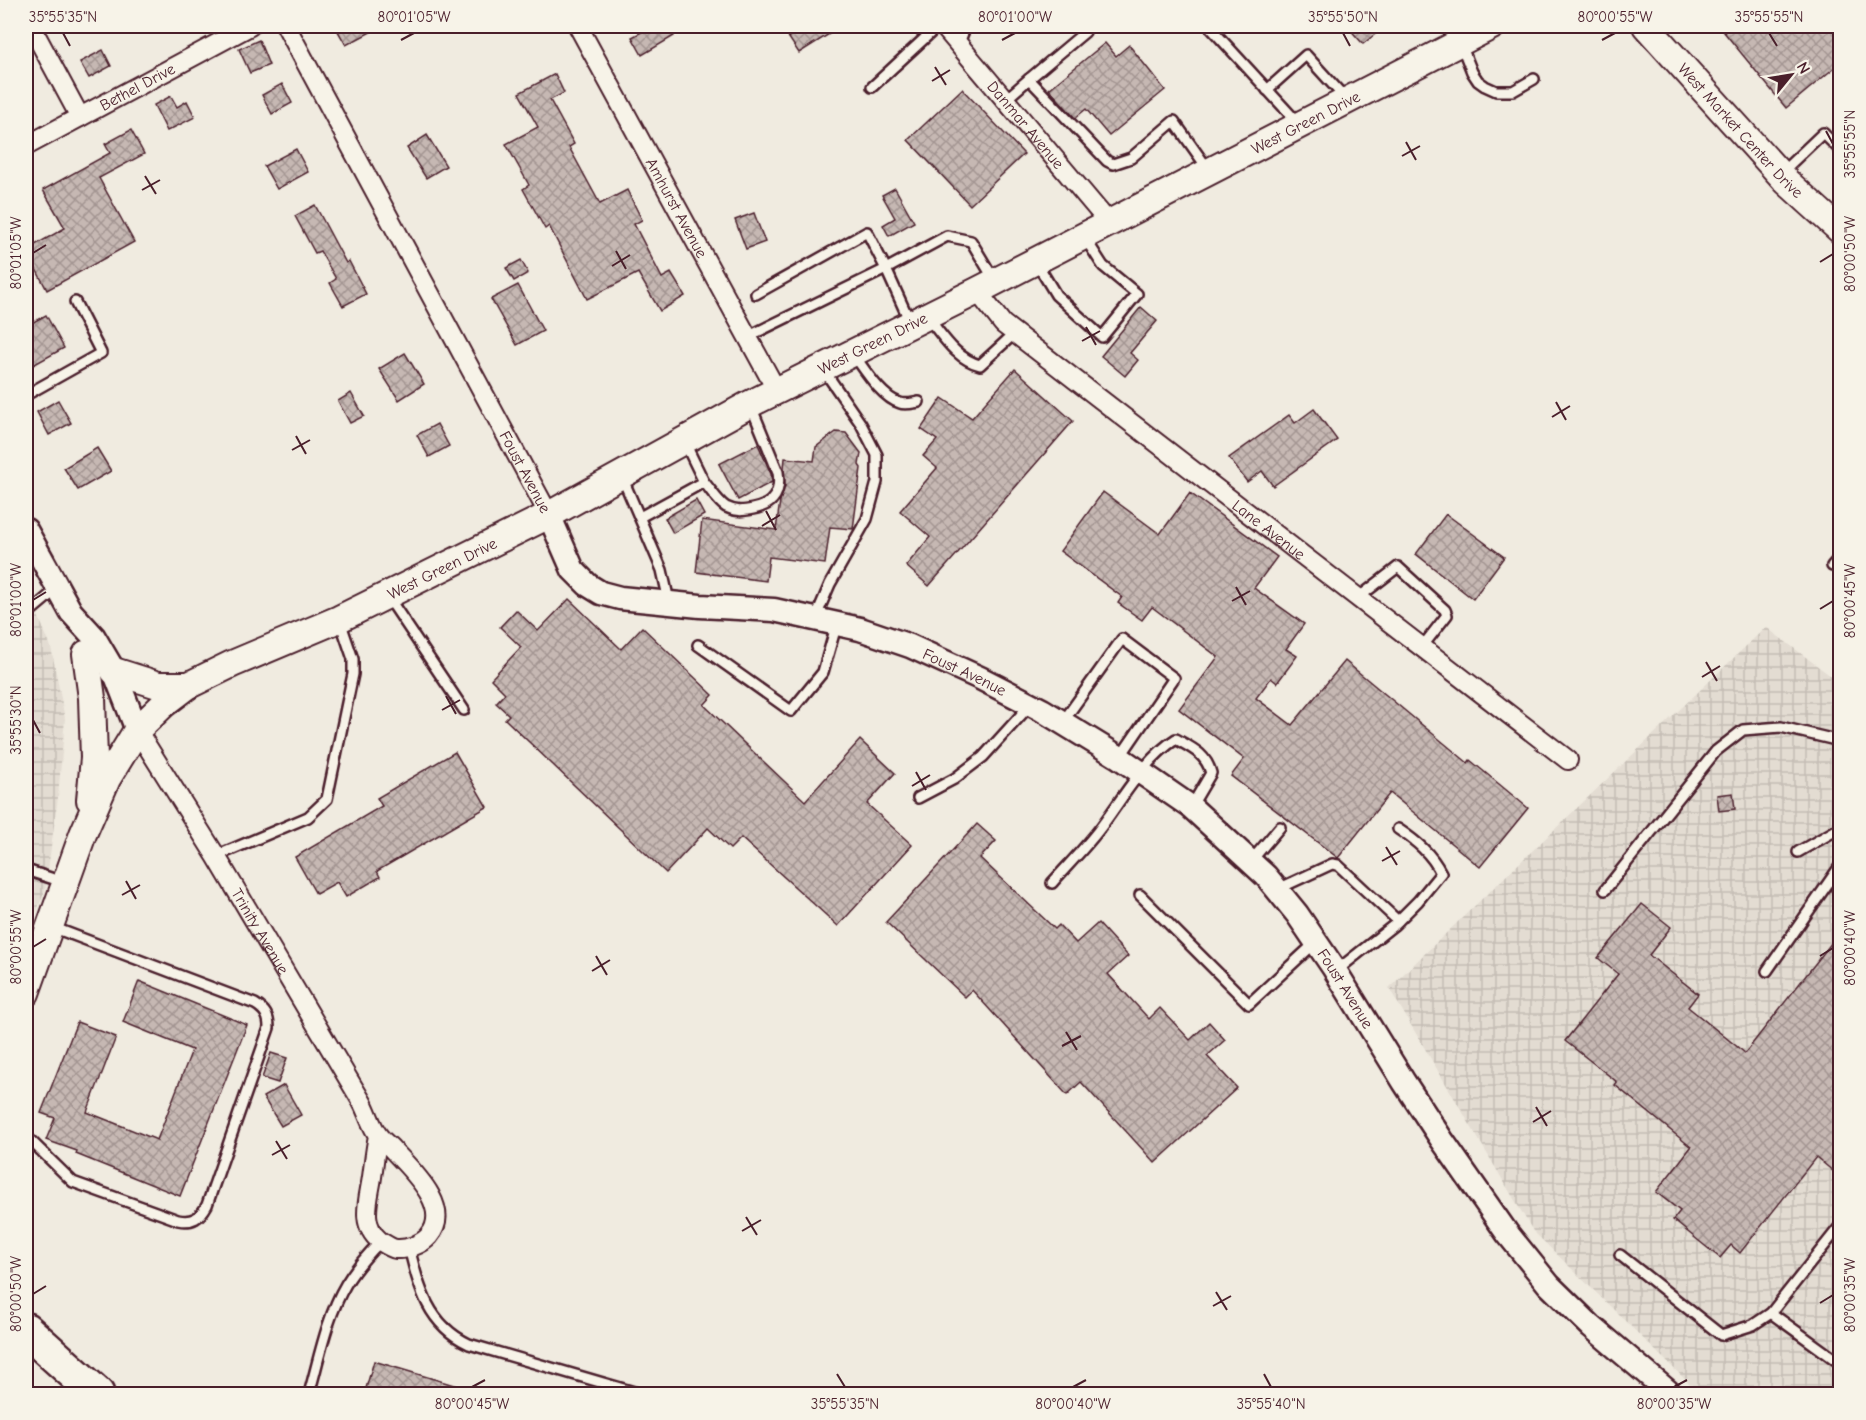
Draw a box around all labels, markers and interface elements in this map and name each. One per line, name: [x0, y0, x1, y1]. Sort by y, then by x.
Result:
text: 35°55'35"N: [29, 8, 97, 26]
text: 80°01'05"W: [378, 8, 450, 26]
text: 80°01'00"W: [978, 8, 1052, 26]
text: 35°55'50"N: [1308, 8, 1378, 26]
text: 80°00'55"W: [1577, 8, 1653, 26]
text: 35°55'55"N: [1735, 8, 1803, 26]
north arrow: [1761, 45, 1821, 105]
text: N: [1793, 59, 1814, 77]
street label: Bethel Drive: [97, 60, 178, 115]
street label: West Market Center Drive: [1674, 60, 1806, 202]
street label: Danmar Avenue: [983, 78, 1067, 173]
street label: West Green Drive: [1248, 88, 1363, 158]
text: 35°55'55"N: [1841, 110, 1859, 178]
street label: Amhurst Avenue: [642, 155, 711, 261]
text: 80°00'50"W: [1841, 216, 1859, 292]
text: 80°01'05"W: [7, 217, 25, 289]
street label: West Green Drive: [815, 309, 931, 379]
street label: Foust Avenue: [495, 428, 554, 516]
street label: Lane Avenue: [1228, 496, 1308, 564]
street label: West Green Drive: [385, 534, 500, 604]
text: 80°01'00"W: [7, 563, 25, 637]
text: 80°00'45"W: [1841, 564, 1859, 638]
street label: Foust Avenue: [920, 645, 1009, 700]
text: 35°55'30"N: [7, 685, 25, 755]
street label: Trinity Avenue: [227, 885, 292, 978]
text: 80°00'55"W: [7, 909, 25, 985]
text: 80°00'40"W: [1841, 910, 1859, 986]
street label: Foust Avenue: [1313, 946, 1377, 1032]
text: 80°00'50"W: [7, 1256, 25, 1332]
text: 80°00'35"W: [1841, 1258, 1859, 1332]
text: 80°00'45"W: [435, 1395, 509, 1413]
text: 35°55'35"N: [811, 1395, 879, 1413]
text: 80°00'40"W: [1035, 1395, 1111, 1413]
text: 35°55'40"N: [1236, 1395, 1306, 1413]
text: 80°00'35"W: [1637, 1395, 1711, 1413]

